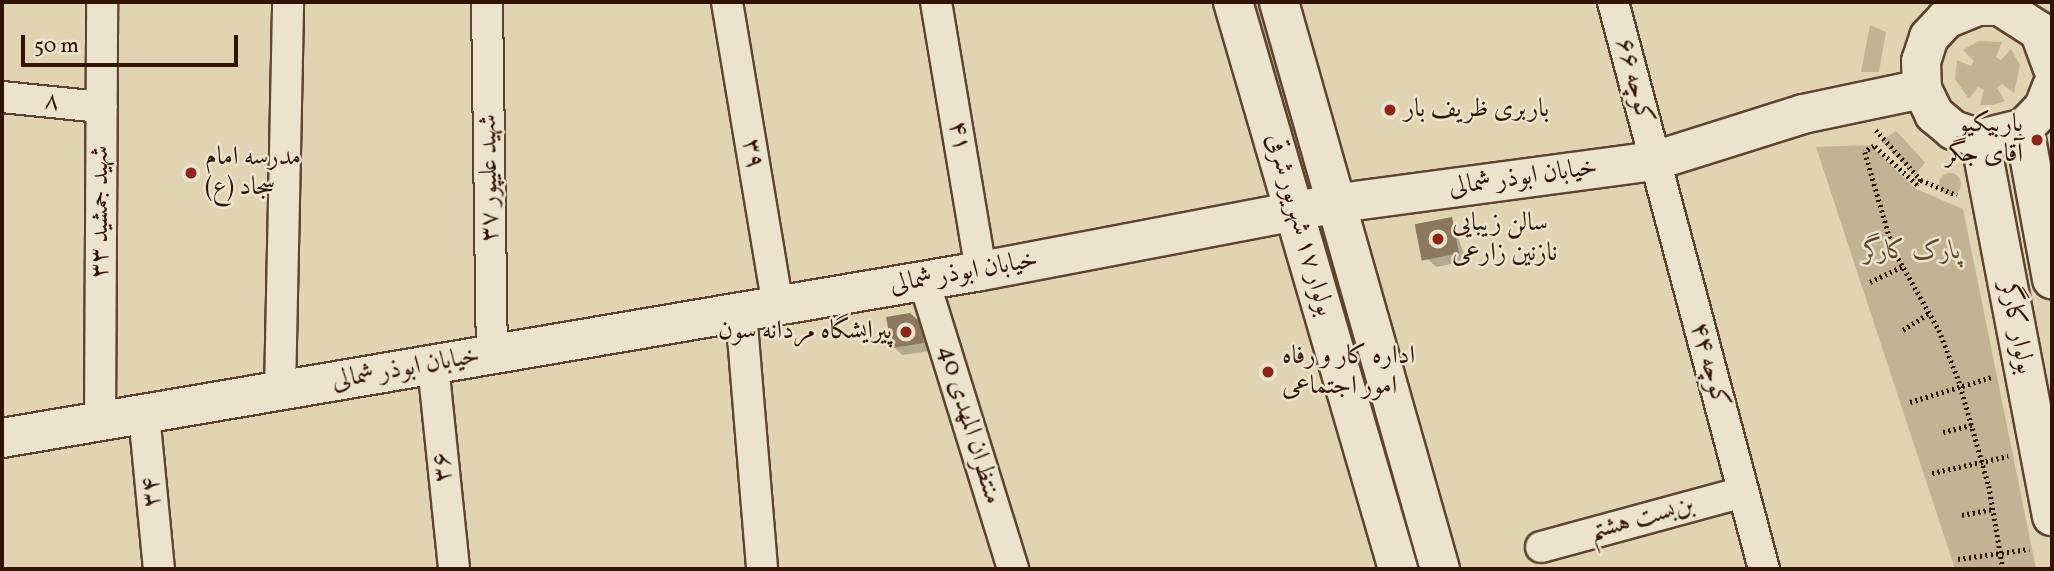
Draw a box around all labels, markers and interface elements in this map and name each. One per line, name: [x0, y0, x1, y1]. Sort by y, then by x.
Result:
scale bar: [24, 21, 242, 65]
text: 50 m: [34, 32, 79, 61]
street label: کوچه ۶۶: [1608, 35, 1660, 127]
street label: ۸: [43, 86, 61, 118]
place label: باربری ظریف بار: [1404, 94, 1549, 126]
marker: باربری ظریف بار: [1382, 102, 1398, 118]
place label: باربیکیو آقای جگر: [1946, 109, 2023, 170]
street label: شهید علیپور ۳۷: [473, 114, 507, 242]
street label: ۴۱: [941, 119, 977, 153]
street label: بولوار ۱۷ شهریور شرقی: [1258, 130, 1340, 320]
marker: باربیکیو آقای جگر: [2029, 132, 2045, 148]
street label: ۳۹: [734, 136, 770, 172]
place label: مدرسه امام سجاد (ع): [205, 142, 301, 204]
street label: شهید جمشید ۳۳: [85, 146, 117, 278]
street label: خیابان ابوذر شمالی: [1447, 152, 1599, 204]
marker: مدرسه امام سجاد (ع): [183, 165, 199, 181]
place label: سالن زیبایی نازنین زارعی: [1452, 208, 1557, 270]
marker: سالن زیبایی نازنین زارعی: [1430, 231, 1446, 247]
park label: پارک کارگر: [1863, 236, 1961, 268]
street label: خیابان ابوذر شمالی: [887, 245, 1041, 301]
street label: بولوار کارگر: [1992, 279, 2040, 377]
place label: پیرایشگاه مردانه سون: [718, 316, 892, 348]
street label: کوچه ۴۴: [1683, 319, 1735, 411]
marker: پیرایشگاه مردانه سون: [898, 324, 914, 340]
street label: خیابان ابوذر شمالی: [329, 341, 483, 397]
place label: اداره کار و رفاه امور اجتماعی: [1282, 341, 1415, 402]
street label: منتظران المهدی 40: [930, 342, 1008, 508]
marker: اداره کار و رفاه امور اجتماعی: [1260, 364, 1276, 380]
street label: ۳۶: [426, 450, 460, 484]
street label: ۳۴: [135, 475, 169, 509]
street label: بن‌بست هشتم: [1586, 490, 1698, 548]

